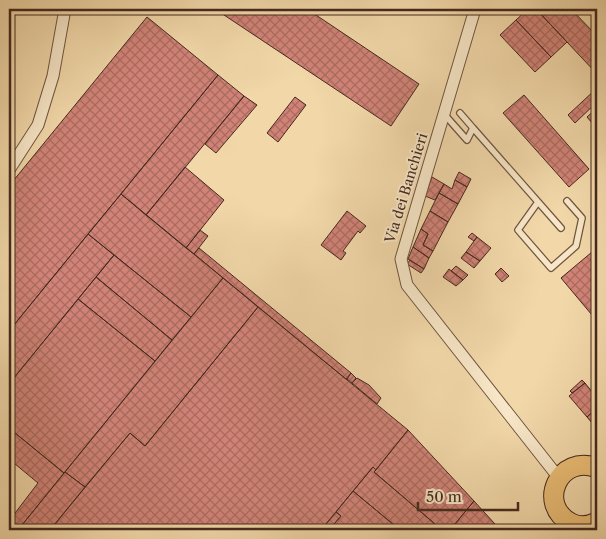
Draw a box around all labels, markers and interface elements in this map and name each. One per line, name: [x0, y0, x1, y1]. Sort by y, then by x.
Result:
street label: Via dei Banchieri: [380, 131, 431, 246]
scale bar: [418, 479, 518, 511]
text: 50 m: [426, 487, 462, 506]

